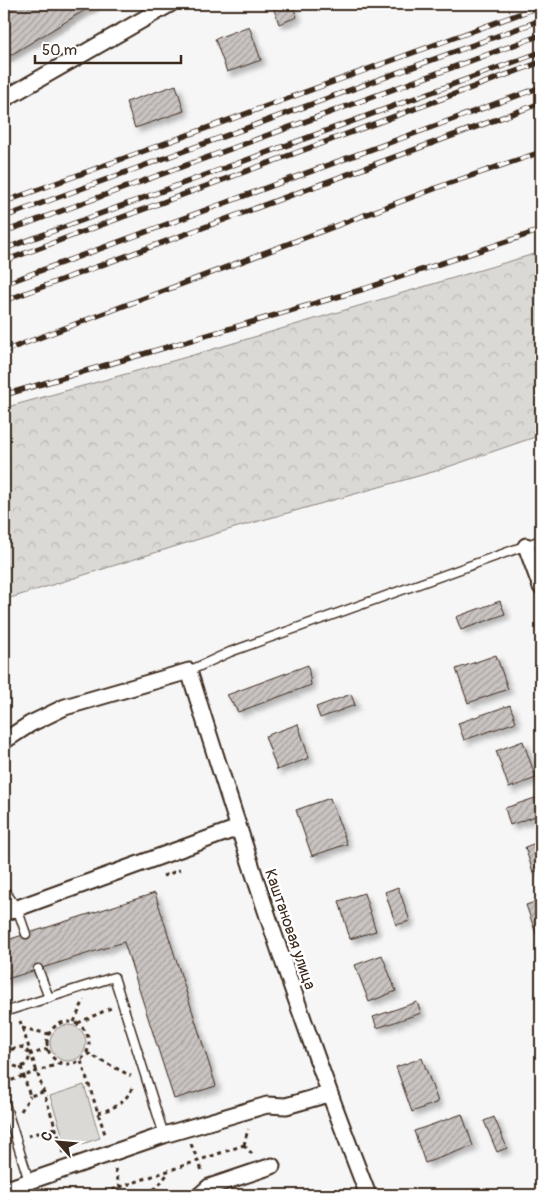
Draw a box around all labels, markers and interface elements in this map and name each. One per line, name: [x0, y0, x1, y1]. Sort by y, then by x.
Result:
scale bar: [35, 32, 181, 64]
text: 50 m: [42, 41, 77, 60]
street label: Каштановая улица: [260, 866, 320, 992]
north arrow: [32, 1116, 82, 1166]
text: С: [37, 1128, 57, 1144]

